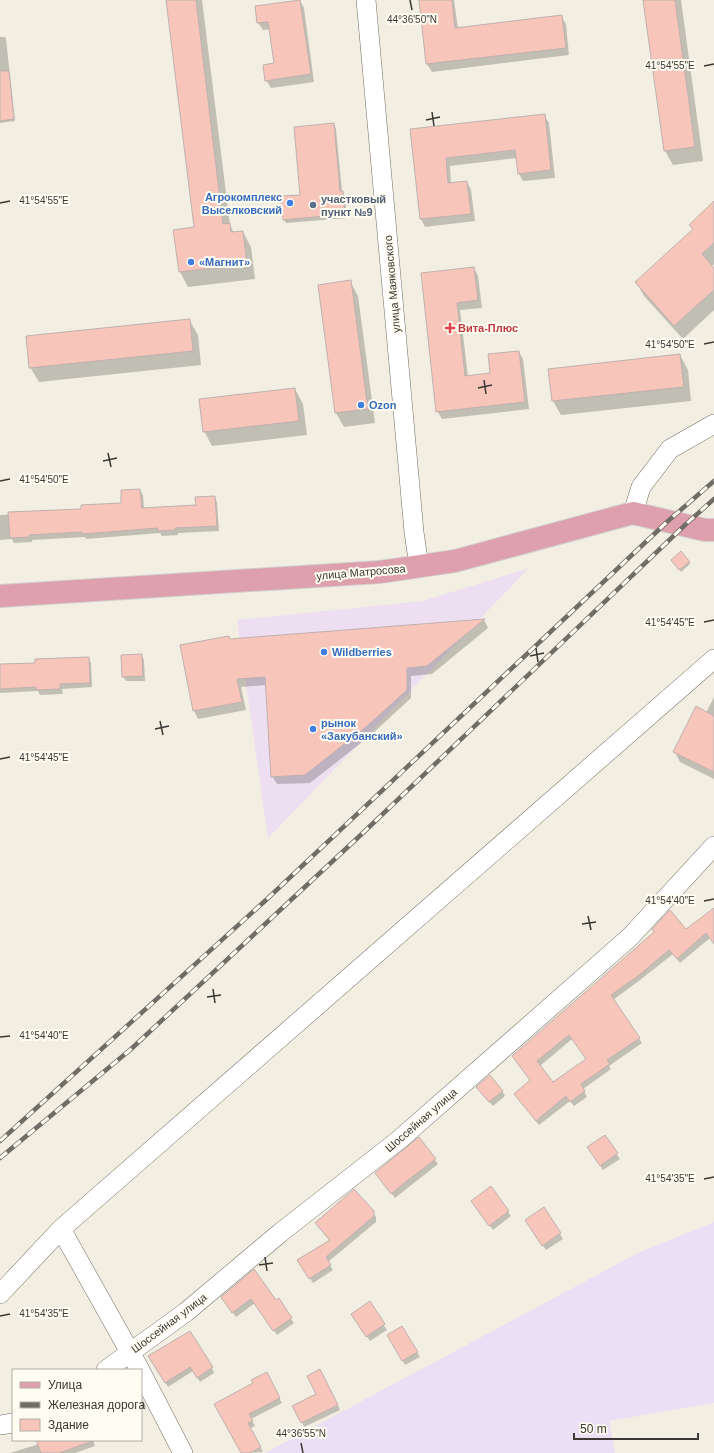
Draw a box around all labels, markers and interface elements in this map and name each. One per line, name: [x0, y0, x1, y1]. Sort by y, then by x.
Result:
text: 44°36'50"N: [387, 14, 437, 25]
text: 41°54'55"E: [645, 60, 695, 71]
place label: Агрокомплекс Выселковский: [202, 191, 282, 216]
place label: участковый пункт №9: [321, 193, 386, 218]
text: 41°54'55"E: [19, 195, 69, 206]
marker: Агрокомплекс Выселковский: [285, 198, 295, 208]
marker: участковый пункт №9: [308, 200, 318, 210]
street label: улица Маяковского: [382, 235, 402, 333]
place label: «Магнит»: [199, 256, 250, 268]
marker: «Магнит»: [186, 257, 196, 267]
place label: Вита-Плюс: [458, 322, 518, 334]
marker: Вита-Плюс: [445, 323, 455, 333]
text: 41°54'50"E: [645, 339, 695, 350]
place label: Ozon: [369, 399, 397, 411]
marker: Ozon: [356, 400, 366, 410]
text: 41°54'50"E: [19, 474, 69, 485]
street label: улица Матросова: [316, 562, 407, 582]
text: 41°54'45"E: [645, 617, 695, 628]
place label: Wildberries: [332, 646, 392, 658]
marker: Wildberries: [319, 647, 329, 657]
place label: рынок «Закубанский»: [321, 717, 403, 742]
marker: рынок «Закубанский»: [308, 724, 318, 734]
text: 41°54'45"E: [19, 752, 69, 763]
text: 41°54'40"E: [645, 895, 695, 906]
text: 41°54'40"E: [19, 1030, 69, 1041]
street label: Шоссейная улица: [383, 1085, 460, 1154]
text: 41°54'35"E: [645, 1173, 695, 1184]
street label: Шоссейная улица: [129, 1290, 210, 1355]
text: 41°54'35"E: [19, 1308, 69, 1319]
legend: [12, 1369, 142, 1441]
text: Улица: [48, 1378, 82, 1392]
text: Железная дорога: [48, 1398, 145, 1412]
scale bar: [574, 1415, 698, 1441]
text: Здание: [48, 1418, 89, 1432]
text: 50 m: [580, 1422, 607, 1436]
text: 44°36'55"N: [276, 1428, 326, 1439]

